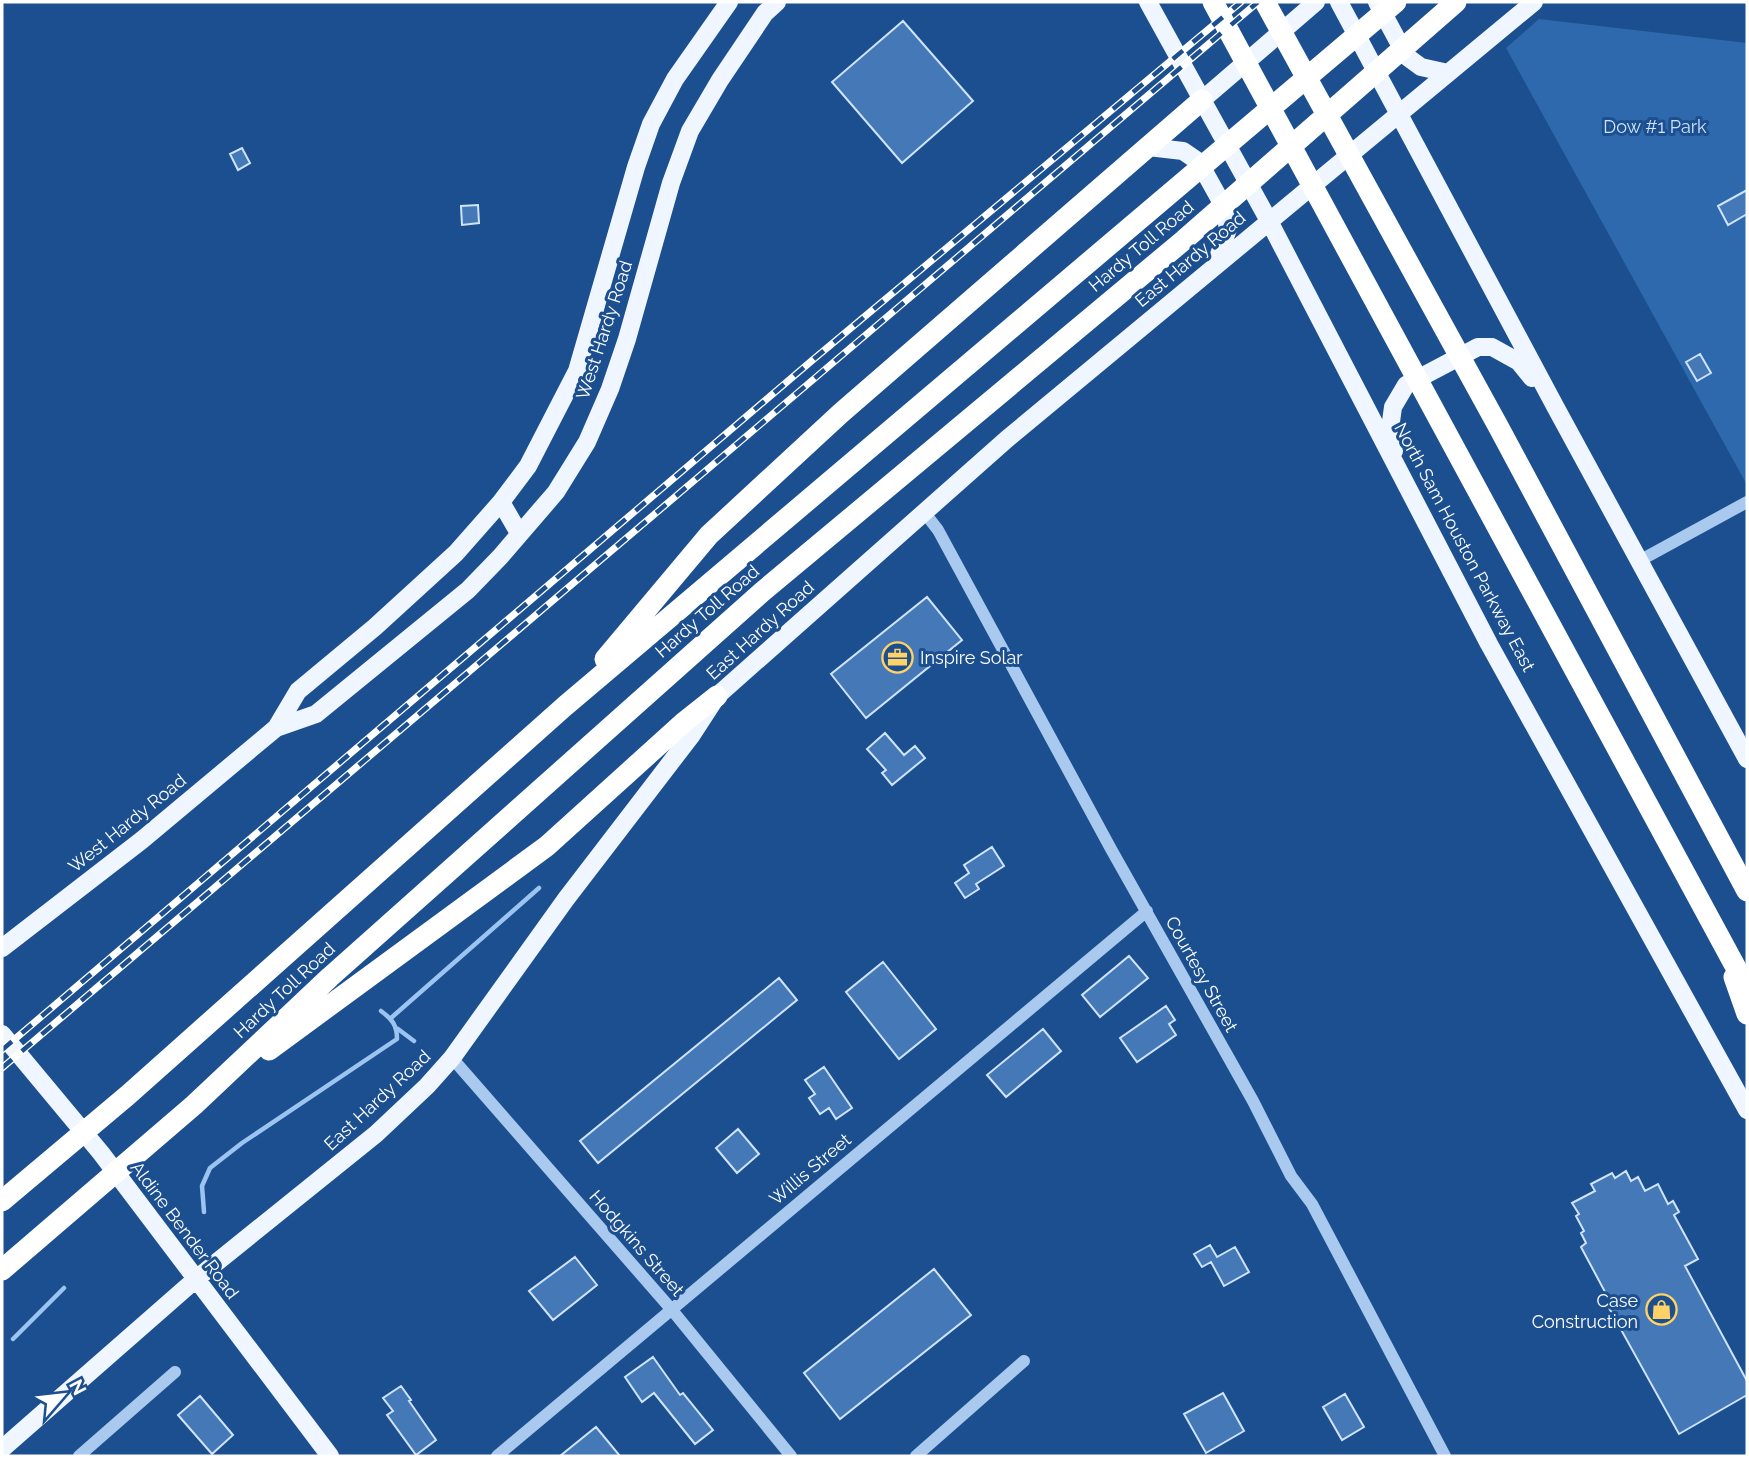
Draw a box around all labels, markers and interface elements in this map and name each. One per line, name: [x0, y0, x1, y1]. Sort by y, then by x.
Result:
park label: Dow #1 Park: [1603, 116, 1707, 137]
street label: Hardy Toll Road: [1084, 196, 1198, 296]
street label: East Hardy Road: [1131, 207, 1249, 311]
street label: West Hardy Road: [572, 258, 636, 402]
street label: North Sam Houston Parkway East: [1390, 419, 1540, 675]
street label: Hardy Toll Road: [651, 560, 763, 662]
street label: East Hardy Road: [702, 576, 818, 684]
office icon: Inspire Solar: [880, 640, 914, 674]
place label: Inspire Solar: [920, 647, 1023, 668]
street label: West Hardy Road: [64, 769, 190, 877]
street label: Courtesy Street: [1162, 913, 1242, 1035]
street label: Hardy Toll Road: [229, 938, 339, 1042]
street label: East Hardy Road: [320, 1045, 434, 1155]
street label: Willis Street: [765, 1129, 855, 1209]
street label: Aldine Bender Road: [127, 1157, 243, 1303]
street label: Hodgkins Street: [585, 1186, 689, 1300]
place label: Case Construction: [1532, 1290, 1638, 1332]
shop icon: Case Construction: [1644, 1293, 1678, 1327]
north arrow: [28, 1360, 98, 1430]
text: N: [65, 1375, 91, 1399]

